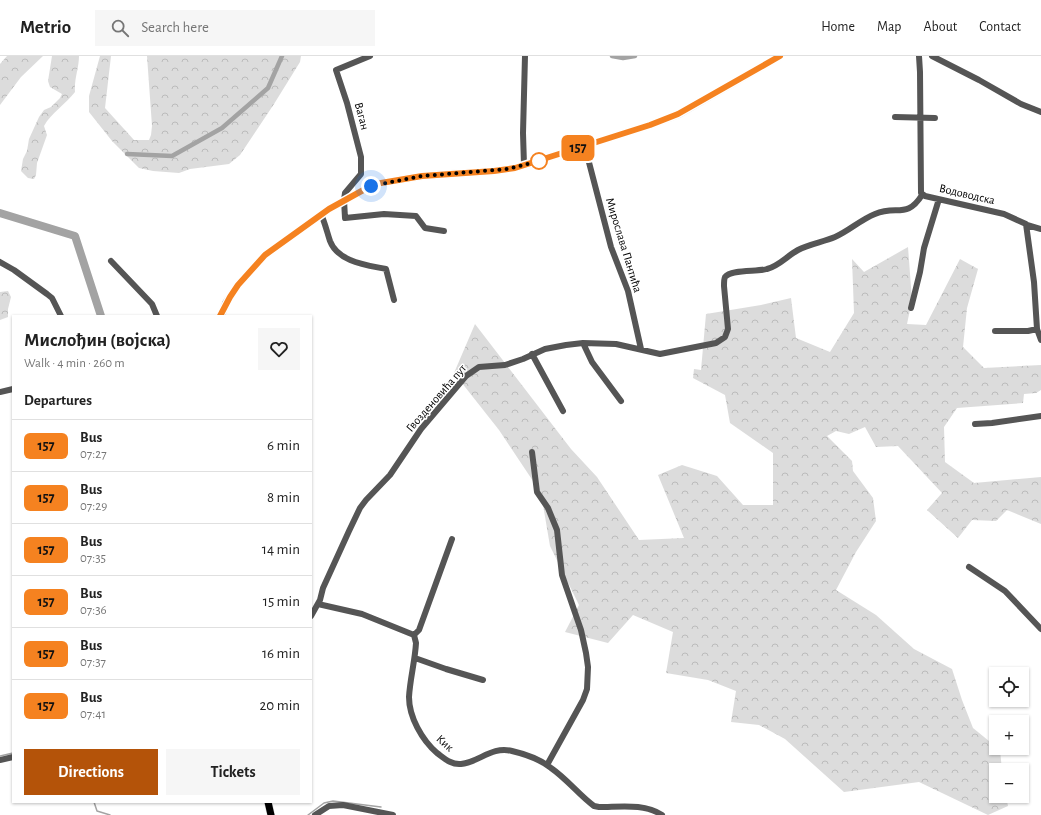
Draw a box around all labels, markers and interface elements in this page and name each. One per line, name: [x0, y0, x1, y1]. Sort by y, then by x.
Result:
search box: [95, 10, 375, 46]
icon: search: [109, 17, 131, 39]
text: Metrio: [20, 18, 71, 37]
text: Search here: [141, 20, 209, 35]
text: Home: [821, 20, 855, 34]
text: Map: [877, 20, 901, 34]
text: About: [923, 20, 957, 34]
text: Contact: [979, 20, 1021, 34]
street label: Ваган: [353, 101, 371, 131]
line badge: 157: [555, 135, 601, 161]
text: 157: [569, 141, 587, 155]
unlabelled marker: [530, 152, 548, 170]
your location: [361, 176, 381, 196]
street label: Водоводска: [938, 182, 997, 206]
street label: Мирослава Пантића: [604, 196, 644, 294]
button: heart: [258, 328, 300, 370]
text: Мислођин (војска): [24, 331, 171, 350]
text: Walk · 4 min · 260 m: [24, 357, 125, 370]
street label: Гвозденовића пут: [404, 361, 470, 435]
text: Departures: [24, 393, 92, 408]
text: Bus: [80, 430, 102, 445]
text: 6 min: [267, 438, 300, 453]
text: 157: [37, 439, 55, 453]
text: 07:27: [80, 448, 107, 461]
text: Bus: [80, 482, 102, 497]
text: 8 min: [267, 490, 300, 505]
text: 157: [37, 491, 55, 505]
text: 07:29: [80, 500, 107, 513]
text: Bus: [80, 534, 102, 549]
text: 14 min: [262, 542, 300, 557]
text: 157: [37, 543, 55, 557]
text: 07:35: [80, 552, 106, 565]
text: Bus: [80, 586, 102, 601]
text: 15 min: [263, 594, 300, 609]
text: 157: [37, 595, 55, 609]
text: 07:36: [80, 604, 107, 617]
text: Bus: [80, 638, 102, 653]
text: 16 min: [262, 646, 300, 661]
text: 157: [37, 647, 55, 661]
text: 07:37: [80, 656, 106, 669]
map controls: [989, 667, 1029, 803]
button: locate: [989, 667, 1029, 707]
text: Bus: [80, 690, 102, 705]
text: 20 min: [259, 698, 300, 713]
text: 157: [37, 699, 55, 713]
text: 07:41: [80, 708, 106, 721]
button: +: [989, 715, 1029, 755]
street label: Кик: [434, 732, 456, 754]
button: Directions: [24, 749, 158, 795]
button: Tickets: [166, 749, 300, 795]
button: −: [989, 763, 1029, 803]

